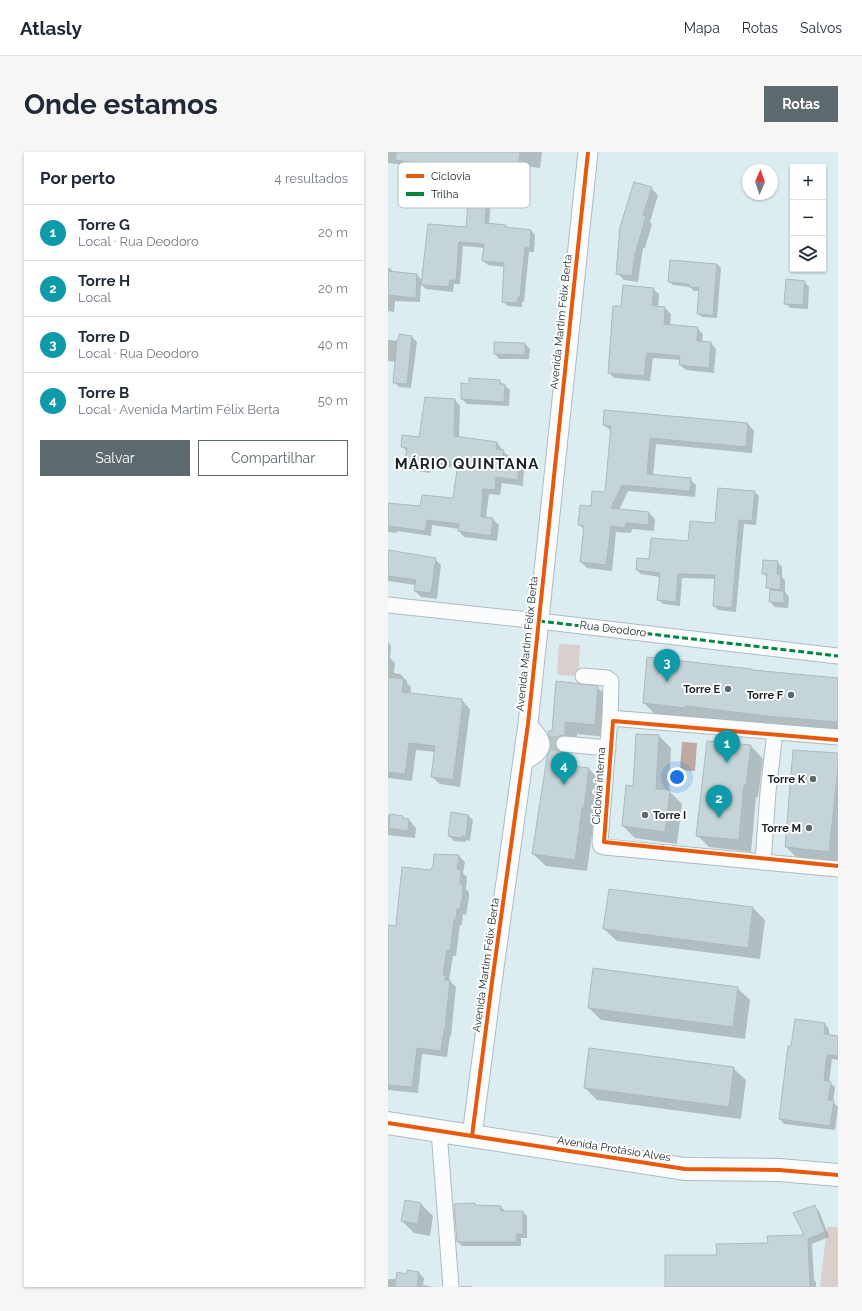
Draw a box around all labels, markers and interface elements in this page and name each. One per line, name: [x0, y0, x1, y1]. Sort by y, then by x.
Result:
text: Atlasly: [20, 17, 82, 39]
text: Mapa: [684, 20, 720, 36]
text: Rotas: [742, 20, 778, 36]
text: Salvos: [800, 20, 842, 36]
button: Rotas: [764, 86, 838, 122]
text: Onde estamos: [24, 88, 218, 121]
legend: [398, 162, 530, 208]
north arrow: [742, 164, 778, 200]
map controls: [790, 164, 826, 272]
button: +: [790, 164, 826, 200]
text: Por perto: [40, 168, 115, 188]
text: Ciclovia: [431, 170, 471, 183]
text: 4 resultados: [275, 171, 348, 186]
text: Trilha: [431, 188, 458, 201]
button: −: [790, 200, 826, 236]
text: Torre G: [78, 216, 130, 234]
text: 1: [50, 225, 56, 240]
text: 20 m: [318, 225, 348, 240]
text: Local · Rua Deodoro: [78, 234, 199, 249]
button: layers: [790, 236, 826, 272]
street label: Avenida Martim Félix Berta: [547, 254, 575, 390]
text: Torre H: [78, 272, 130, 290]
text: 2: [49, 281, 57, 296]
text: 20 m: [318, 281, 348, 296]
text: Local: [78, 290, 111, 305]
text: Torre D: [78, 328, 130, 346]
text: 3: [49, 337, 57, 352]
text: 40 m: [318, 337, 348, 352]
text: Local · Rua Deodoro: [78, 346, 199, 361]
text: Torre B: [78, 384, 129, 402]
text: 4: [49, 393, 57, 408]
text: 50 m: [318, 393, 348, 408]
text: Local · Avenida Martim Félix Berta: [78, 402, 280, 417]
button: Salvar: [40, 440, 190, 476]
button: Compartilhar: [198, 440, 348, 476]
district label: MÁRIO QUINTANA: [395, 455, 539, 473]
street label: Avenida Martim Félix Berta: [513, 576, 541, 712]
street label: Rua Deodoro: [579, 618, 647, 640]
pin: 3: [654, 649, 680, 682]
place label: Torre E: [683, 683, 720, 696]
marker: Torre E: [723, 684, 733, 694]
place label: Torre F: [747, 689, 784, 702]
marker: Torre F: [786, 690, 796, 700]
pin: 1: [714, 730, 740, 763]
street label: Ciclovia interna: [590, 747, 608, 825]
pin: 4: [551, 752, 577, 785]
your location: [667, 767, 687, 787]
place label: Torre K: [768, 773, 806, 786]
marker: Torre K: [808, 774, 818, 784]
pin: 2: [706, 785, 732, 818]
place label: Torre I: [653, 809, 686, 822]
marker: Torre I: [640, 810, 650, 820]
place label: Torre M: [761, 822, 801, 835]
marker: Torre M: [804, 823, 814, 833]
street label: Avenida Martim Félix Berta: [470, 897, 502, 1033]
street label: Avenida Protásio Alves: [556, 1134, 672, 1164]

